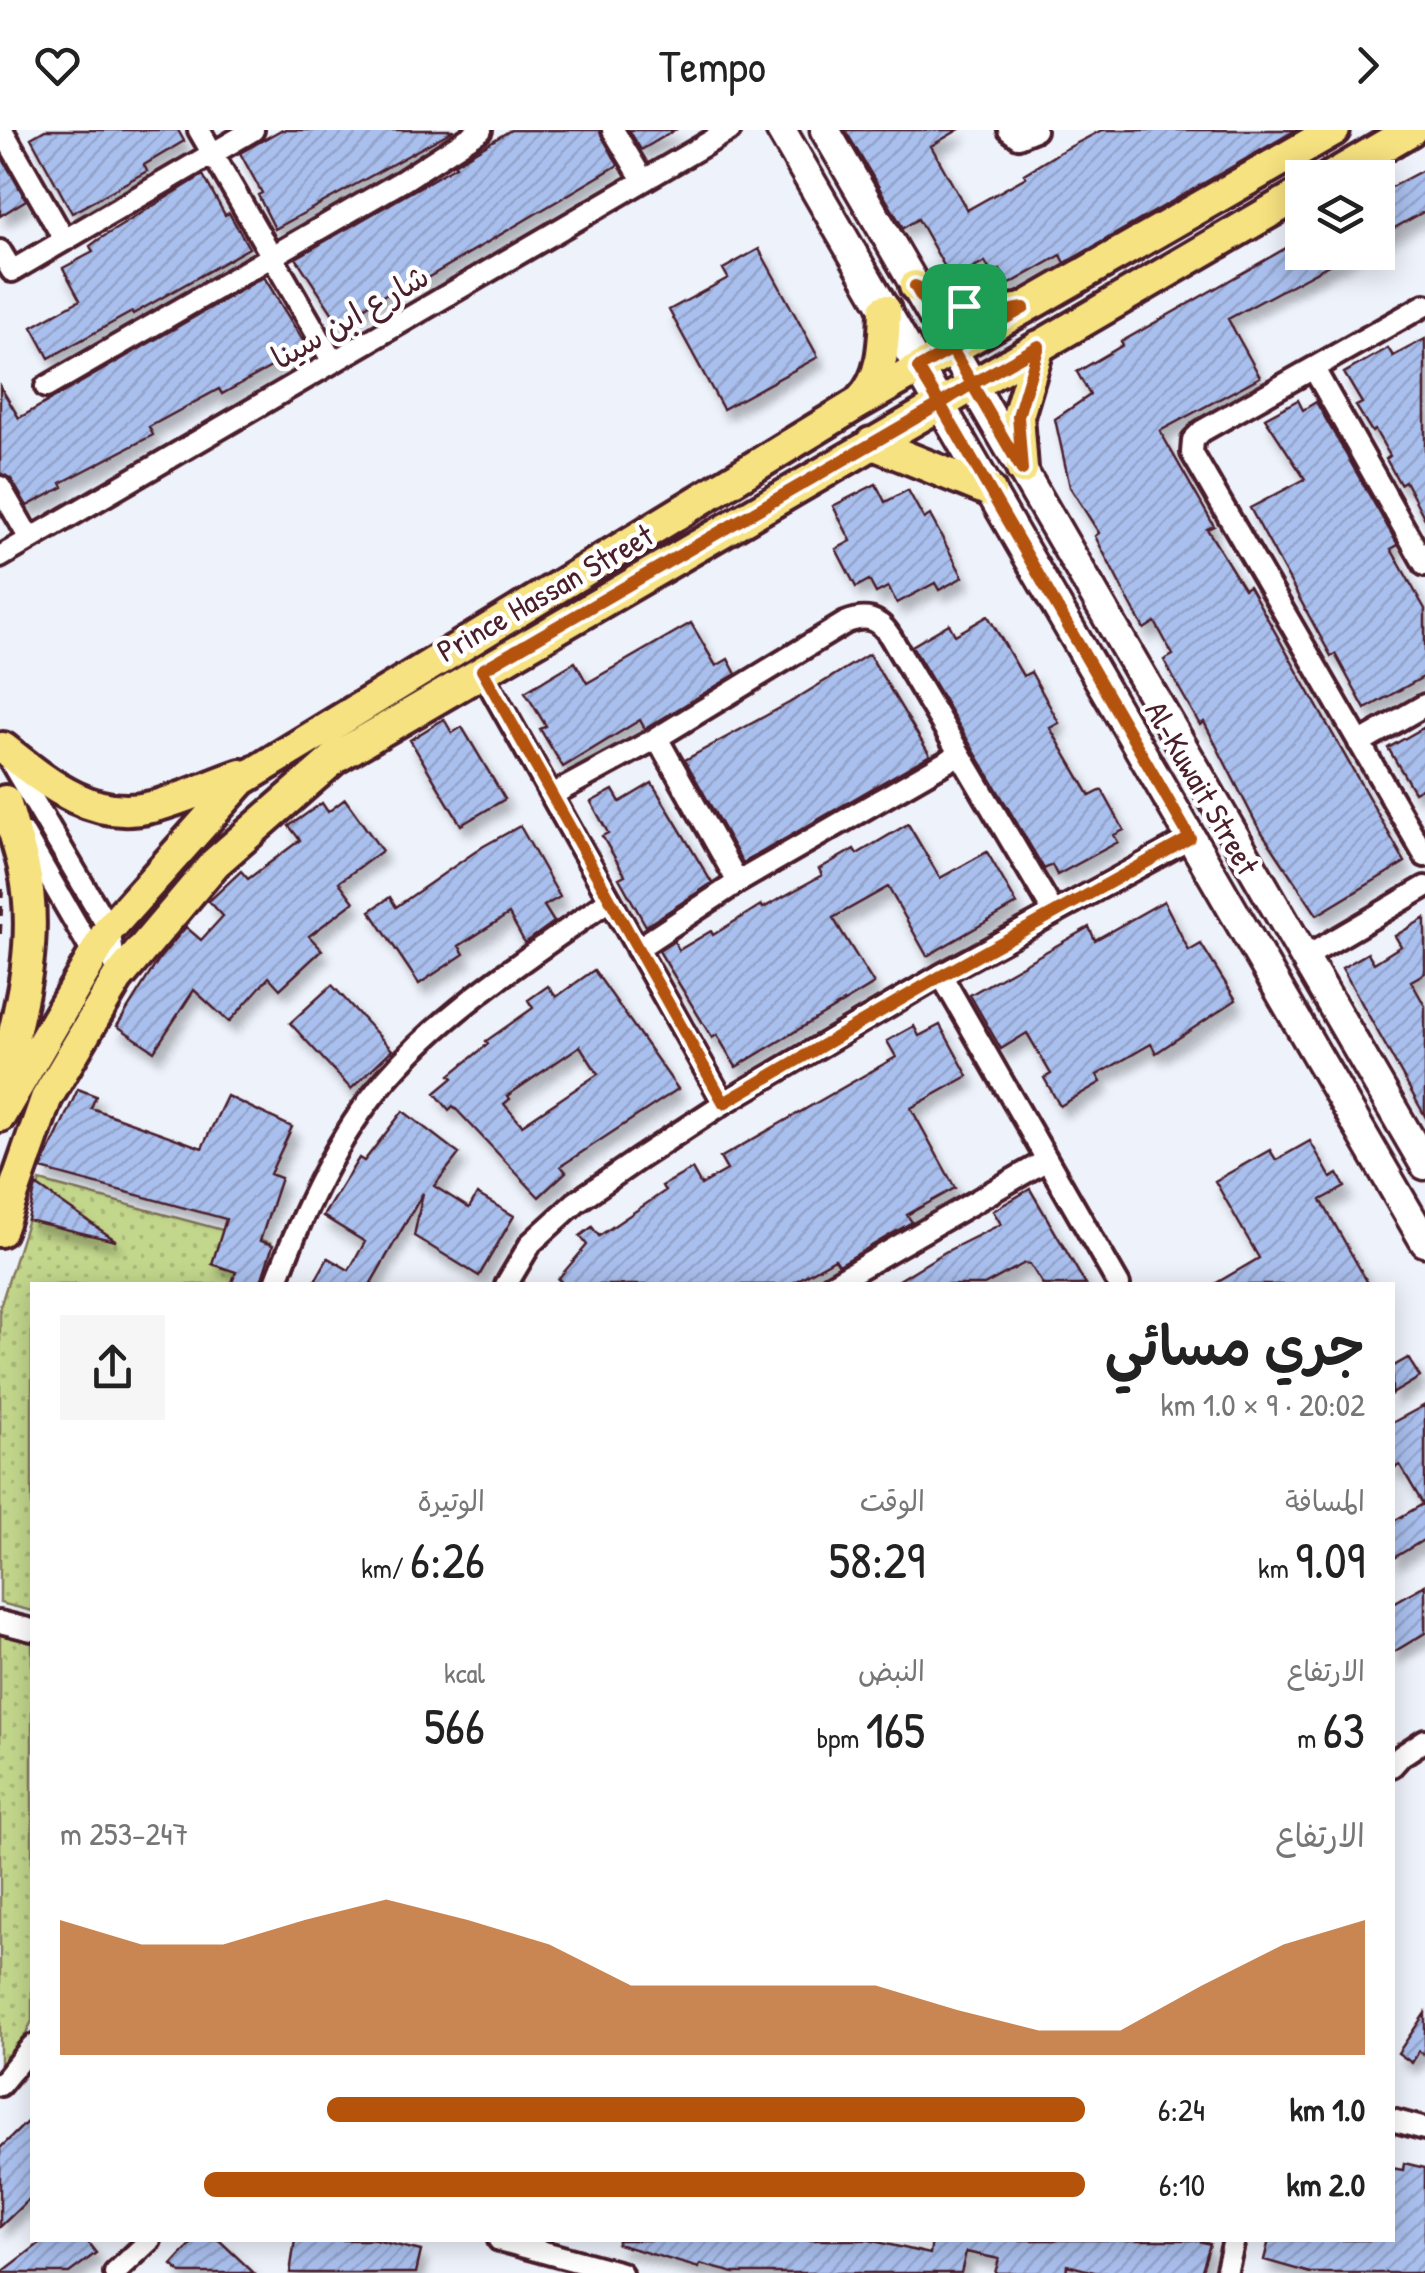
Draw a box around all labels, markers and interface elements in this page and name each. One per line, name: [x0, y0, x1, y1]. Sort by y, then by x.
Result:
text: Tempo: [659, 35, 766, 96]
icon: heart: [30, 38, 85, 93]
icon: forward: [1340, 38, 1395, 93]
map controls: [1285, 160, 1395, 270]
button: layers: [1285, 160, 1395, 270]
street label: شارع ابن سينا: [263, 254, 437, 381]
pin: [922, 264, 1007, 349]
icon: arrive: [937, 279, 992, 334]
street label: Prince Hassan Street: [429, 513, 662, 672]
street label: Al-Kuwait Street: [1135, 693, 1270, 883]
text: جري مسائي: [1105, 1308, 1365, 1382]
button: share: [60, 1315, 165, 1420]
text: 20:02 · 9 × 1.0 km: [1160, 1383, 1365, 1426]
text: الوتيرة: [417, 1482, 485, 1520]
text: الوقت: [860, 1482, 925, 1520]
text: المسافة: [1285, 1482, 1365, 1520]
text: 6:26: [410, 1526, 485, 1594]
text: 58:29: [829, 1526, 925, 1594]
text: 9.09: [1295, 1526, 1365, 1594]
text: /km: [361, 1549, 410, 1587]
text: km: [1258, 1549, 1295, 1587]
text: النبض: [858, 1652, 925, 1690]
text: الارتفاع: [1286, 1652, 1365, 1690]
text: kcal: [444, 1654, 485, 1692]
text: 566: [424, 1692, 485, 1760]
text: 165: [866, 1696, 925, 1764]
text: 63: [1323, 1696, 1365, 1764]
text: bpm: [817, 1719, 866, 1757]
text: m: [1297, 1719, 1323, 1757]
text: 247–253 m: [60, 1812, 188, 1855]
text: الارتفاع: [1275, 1814, 1365, 1857]
text: 6:24: [1158, 2088, 1205, 2131]
text: 1.0 km: [1290, 2088, 1365, 2131]
text: 6:10: [1159, 2163, 1205, 2206]
text: 2.0 km: [1286, 2163, 1365, 2206]

